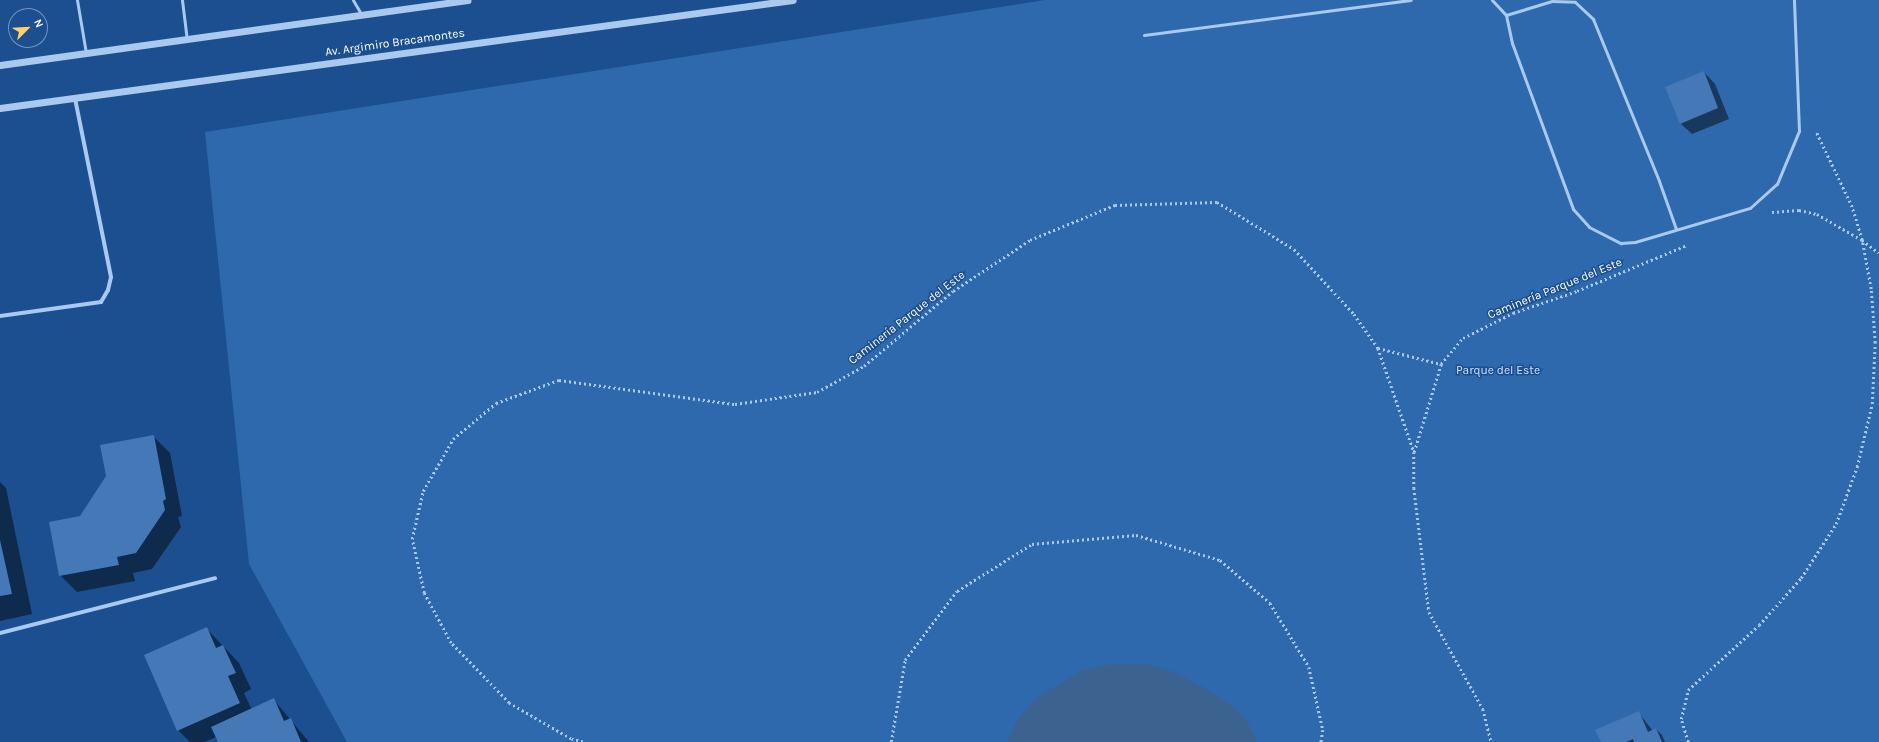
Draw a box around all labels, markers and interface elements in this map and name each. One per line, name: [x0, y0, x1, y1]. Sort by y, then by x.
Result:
north arrow: [8, 8, 48, 48]
text: N: [31, 17, 46, 30]
street label: Av. Argimiro Bracamontes: [324, 26, 466, 60]
street label: Caminería Parque del Este: [1486, 255, 1624, 323]
street label: Caminería Parque del Este: [846, 268, 968, 368]
park label: Parque del Este: [1456, 364, 1540, 378]

